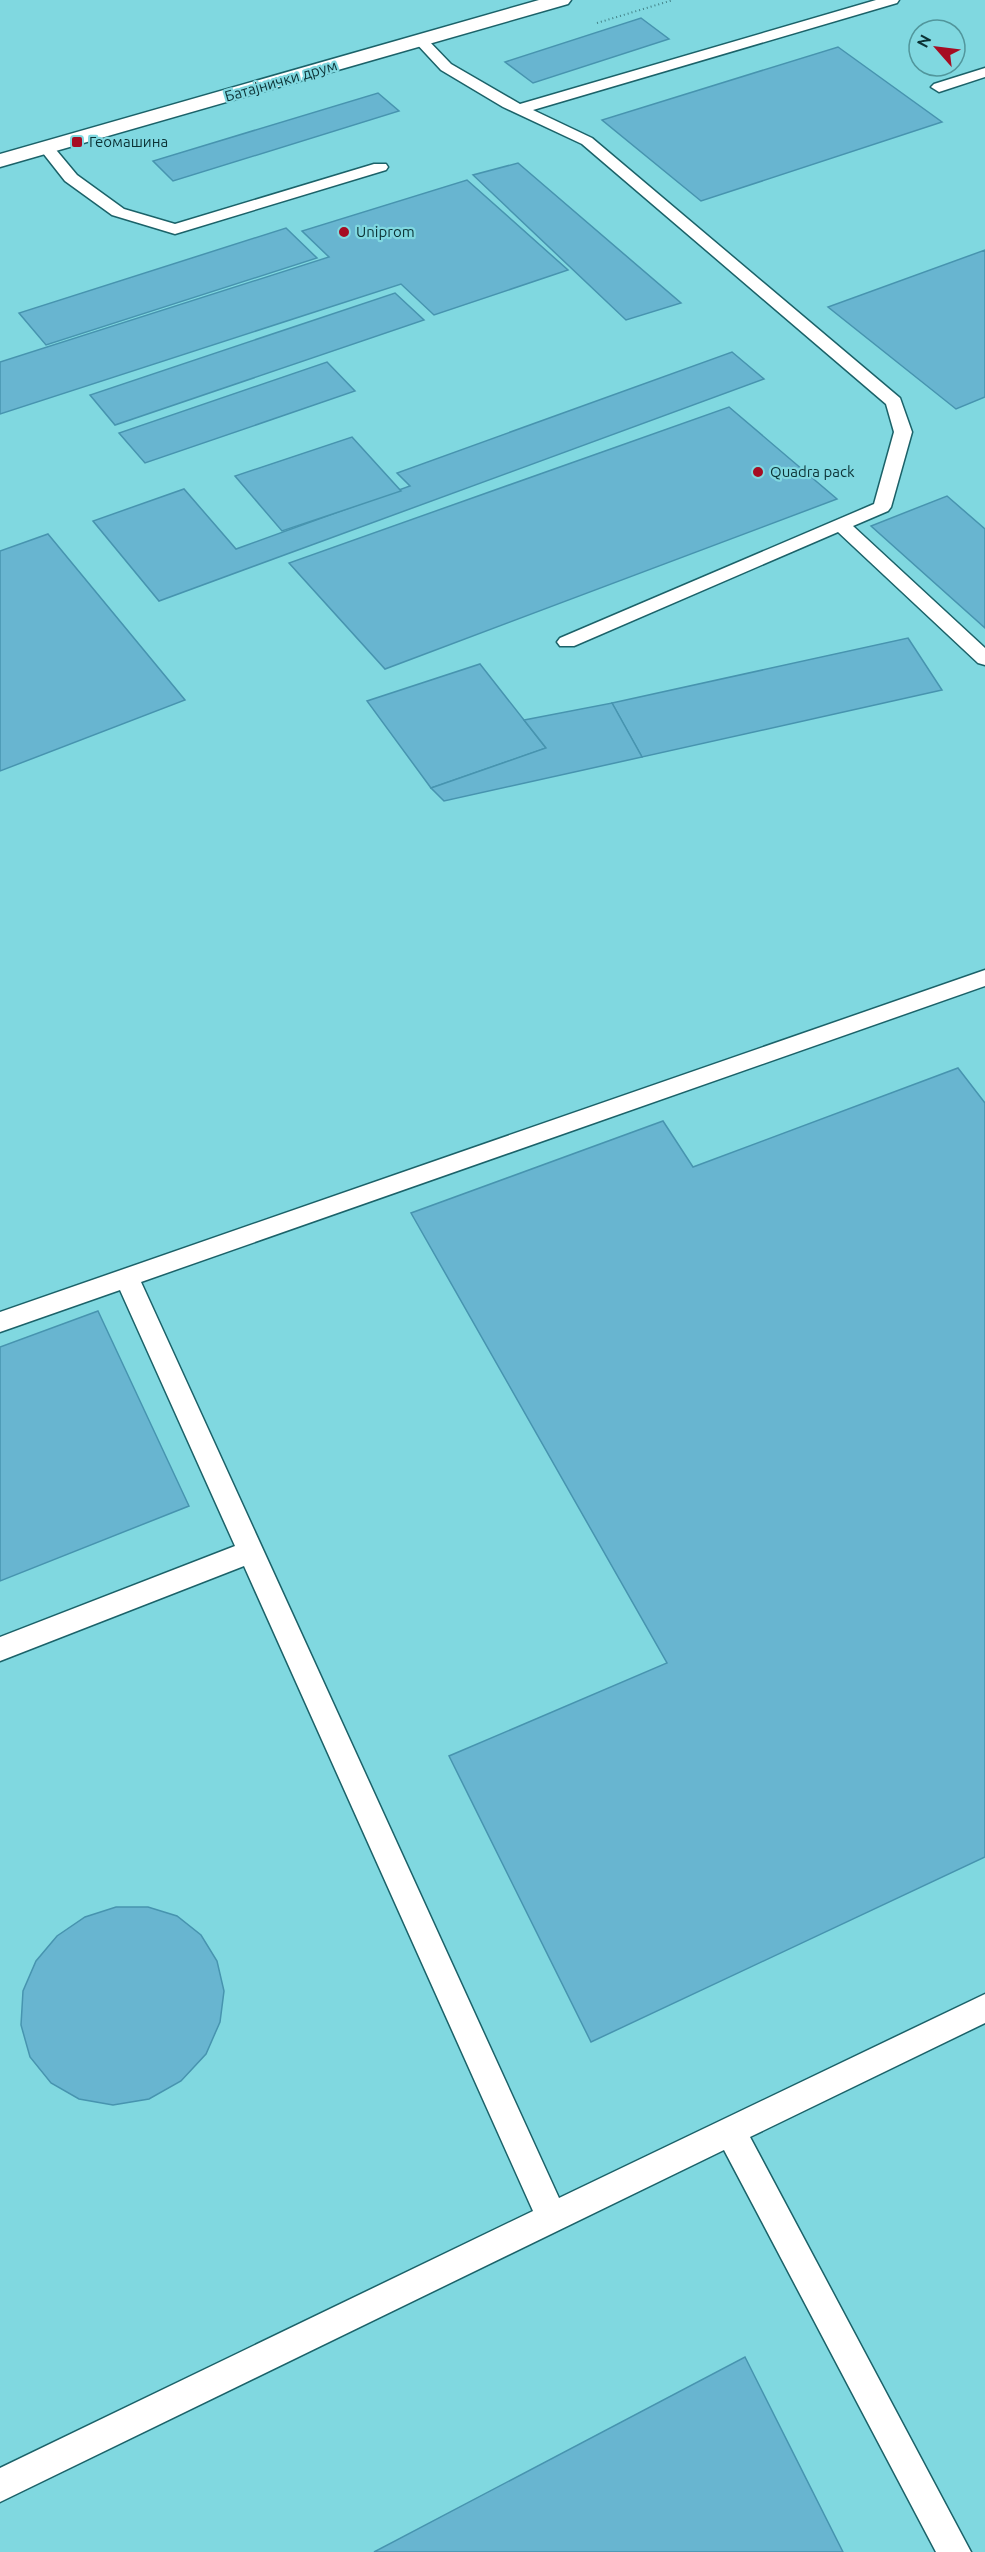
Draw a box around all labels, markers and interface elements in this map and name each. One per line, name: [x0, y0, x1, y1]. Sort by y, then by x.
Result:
north arrow: [907, 18, 967, 78]
text: N: [913, 31, 935, 50]
street label: Батајнички друм: [223, 56, 339, 105]
place label: Геомашина: [89, 133, 168, 150]
marker: Геомашина: [70, 135, 84, 149]
place label: Uniprom: [356, 223, 415, 240]
marker: Uniprom: [337, 225, 351, 239]
place label: Quadra pack: [770, 463, 855, 480]
marker: Quadra pack: [751, 465, 765, 479]

